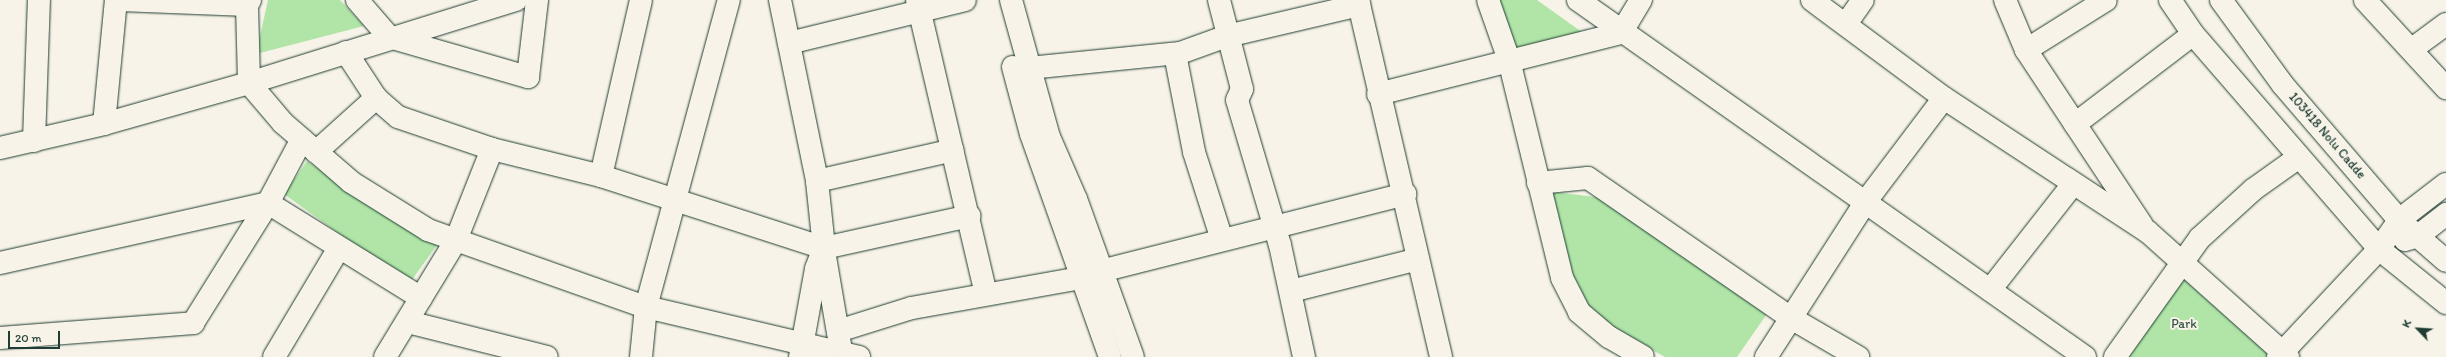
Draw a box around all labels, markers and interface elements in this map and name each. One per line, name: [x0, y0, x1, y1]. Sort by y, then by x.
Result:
street label: 103418 Nolu Cadde: [2285, 90, 2369, 182]
north arrow: [2398, 309, 2438, 349]
park label: Park: [2171, 316, 2197, 332]
text: K: [2399, 318, 2414, 330]
scale bar: [10, 323, 62, 349]
text: 20 m: [15, 331, 42, 345]

